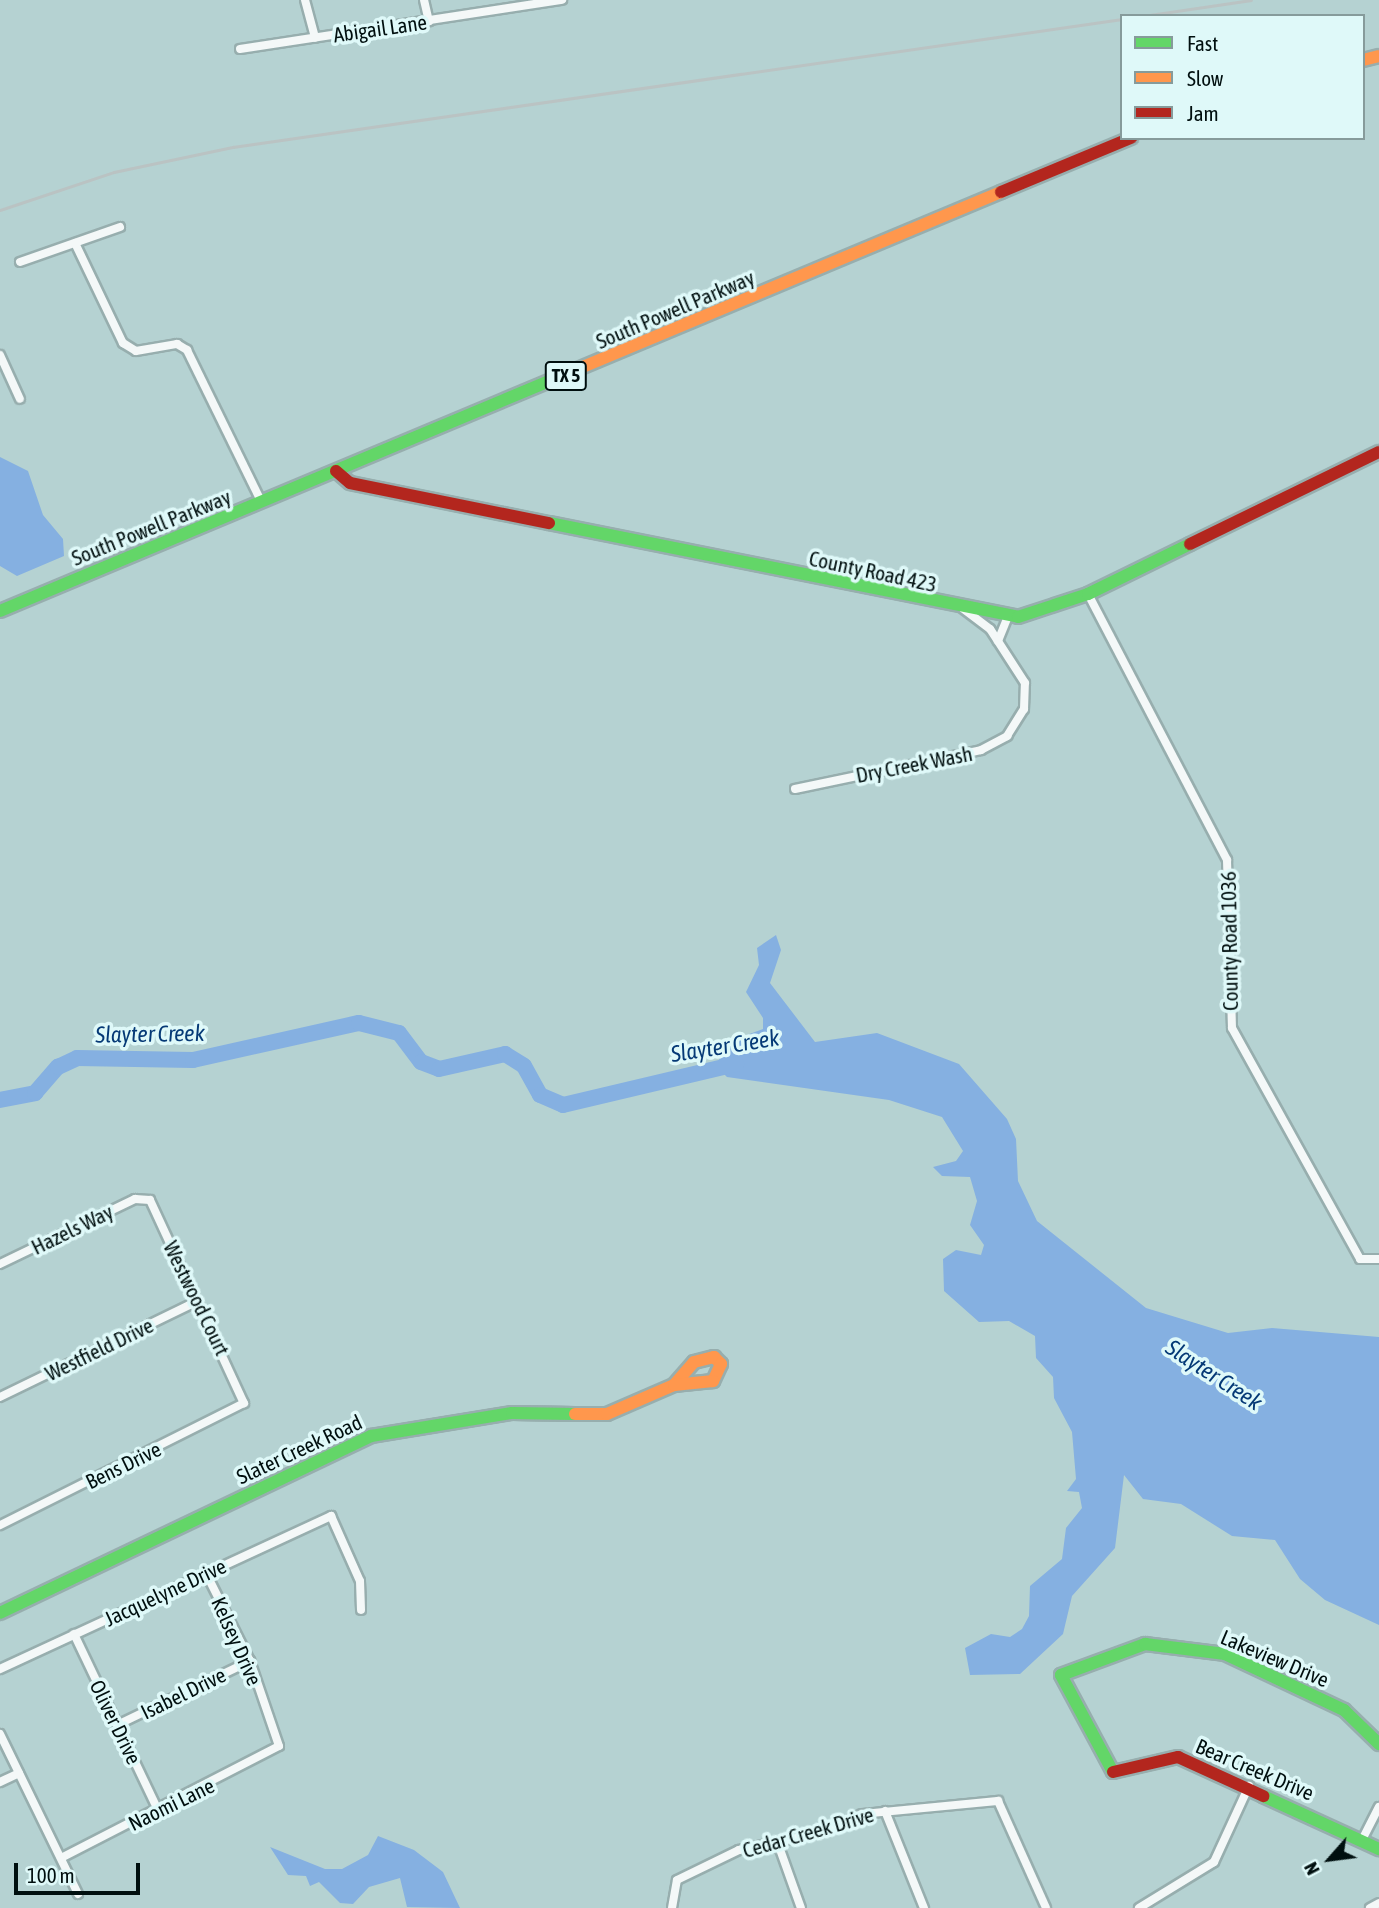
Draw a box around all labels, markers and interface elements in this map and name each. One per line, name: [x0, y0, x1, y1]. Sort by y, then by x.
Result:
street label: Abigail Lane: [332, 9, 428, 47]
legend: [1120, 14, 1365, 140]
text: Fast: [1187, 31, 1218, 55]
text: Slow: [1187, 66, 1223, 90]
text: Jam: [1187, 101, 1219, 125]
street label: South Powell Parkway: [592, 264, 758, 354]
road number: TX 5: [543, 360, 589, 392]
street label: South Powell Parkway: [68, 484, 234, 570]
street label: County Road 423: [807, 545, 939, 597]
street label: Dry Creek Wash: [854, 740, 974, 788]
street label: County Road 1036: [1215, 871, 1243, 1011]
water label: Slayter Creek: [95, 1019, 205, 1049]
water label: Slayter Creek: [669, 1024, 781, 1068]
street label: Hazels Way: [27, 1198, 117, 1260]
street label: Westwood Court: [158, 1237, 236, 1359]
street label: Westfield Drive: [41, 1312, 157, 1386]
water label: Slayter Creek: [1161, 1334, 1267, 1416]
street label: Slater Creek Road: [232, 1409, 366, 1489]
street label: Bens Drive: [81, 1436, 165, 1494]
street label: Jacquelyne Drive: [100, 1553, 230, 1631]
street label: Kelsey Drive: [206, 1593, 268, 1689]
street label: Lakeview Drive: [1217, 1624, 1333, 1692]
street label: Isabel Drive: [136, 1662, 230, 1724]
street label: Oliver Drive: [85, 1676, 147, 1768]
street label: Bear Creek Drive: [1192, 1733, 1318, 1805]
street label: Naomi Lane: [124, 1772, 218, 1836]
street label: Cedar Creek Drive: [740, 1801, 876, 1863]
north arrow: [1295, 1824, 1365, 1894]
scale bar: [18, 1848, 144, 1892]
text: N: [1299, 1859, 1324, 1879]
text: 100 m: [27, 1863, 75, 1887]

